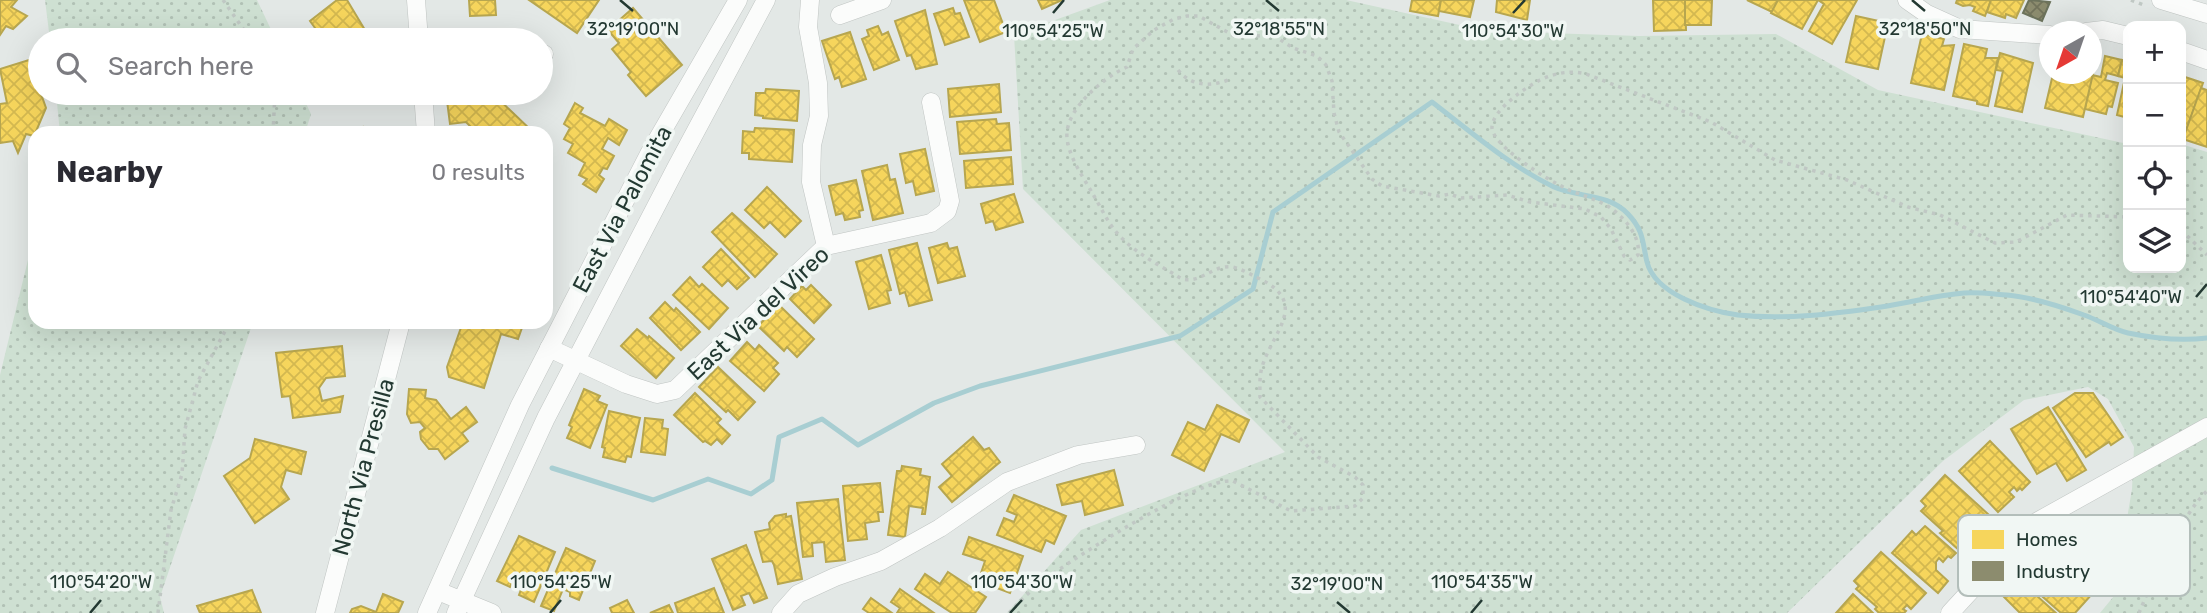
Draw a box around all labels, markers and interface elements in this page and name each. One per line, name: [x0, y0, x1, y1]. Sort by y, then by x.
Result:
text: 32°19'00"N: [587, 18, 679, 40]
text: 32°18'55"N: [1233, 18, 1325, 40]
text: 32°18'50"N: [1879, 18, 1971, 40]
text: 110°54'25"W: [1002, 20, 1104, 42]
text: 110°54'30"W: [1462, 20, 1564, 42]
north arrow: [2039, 21, 2102, 84]
map controls: [2123, 21, 2186, 273]
button: +: [2123, 21, 2186, 84]
search box: [28, 28, 553, 105]
icon: search: [52, 48, 90, 86]
text: Search here: [108, 51, 254, 82]
button: −: [2123, 84, 2186, 147]
street label: East Via Palomita: [566, 121, 678, 297]
button: locate: [2123, 147, 2186, 210]
text: Nearby: [56, 154, 163, 190]
text: 0 results: [431, 158, 525, 186]
button: layers: [2123, 210, 2186, 273]
street label: East Via del Vireo: [681, 240, 835, 386]
text: 110°54'40"W: [2080, 286, 2182, 308]
street label: North Via Presilla: [326, 375, 400, 559]
legend: [1958, 515, 2190, 596]
text: Homes: [2016, 528, 2078, 551]
text: Industry: [2016, 560, 2090, 583]
text: 110°54'20"W: [50, 571, 152, 593]
text: 110°54'25"W: [510, 571, 612, 593]
text: 110°54'30"W: [971, 571, 1073, 593]
text: 110°54'35"W: [1431, 571, 1533, 593]
text: 32°19'00"N: [1291, 573, 1383, 595]

